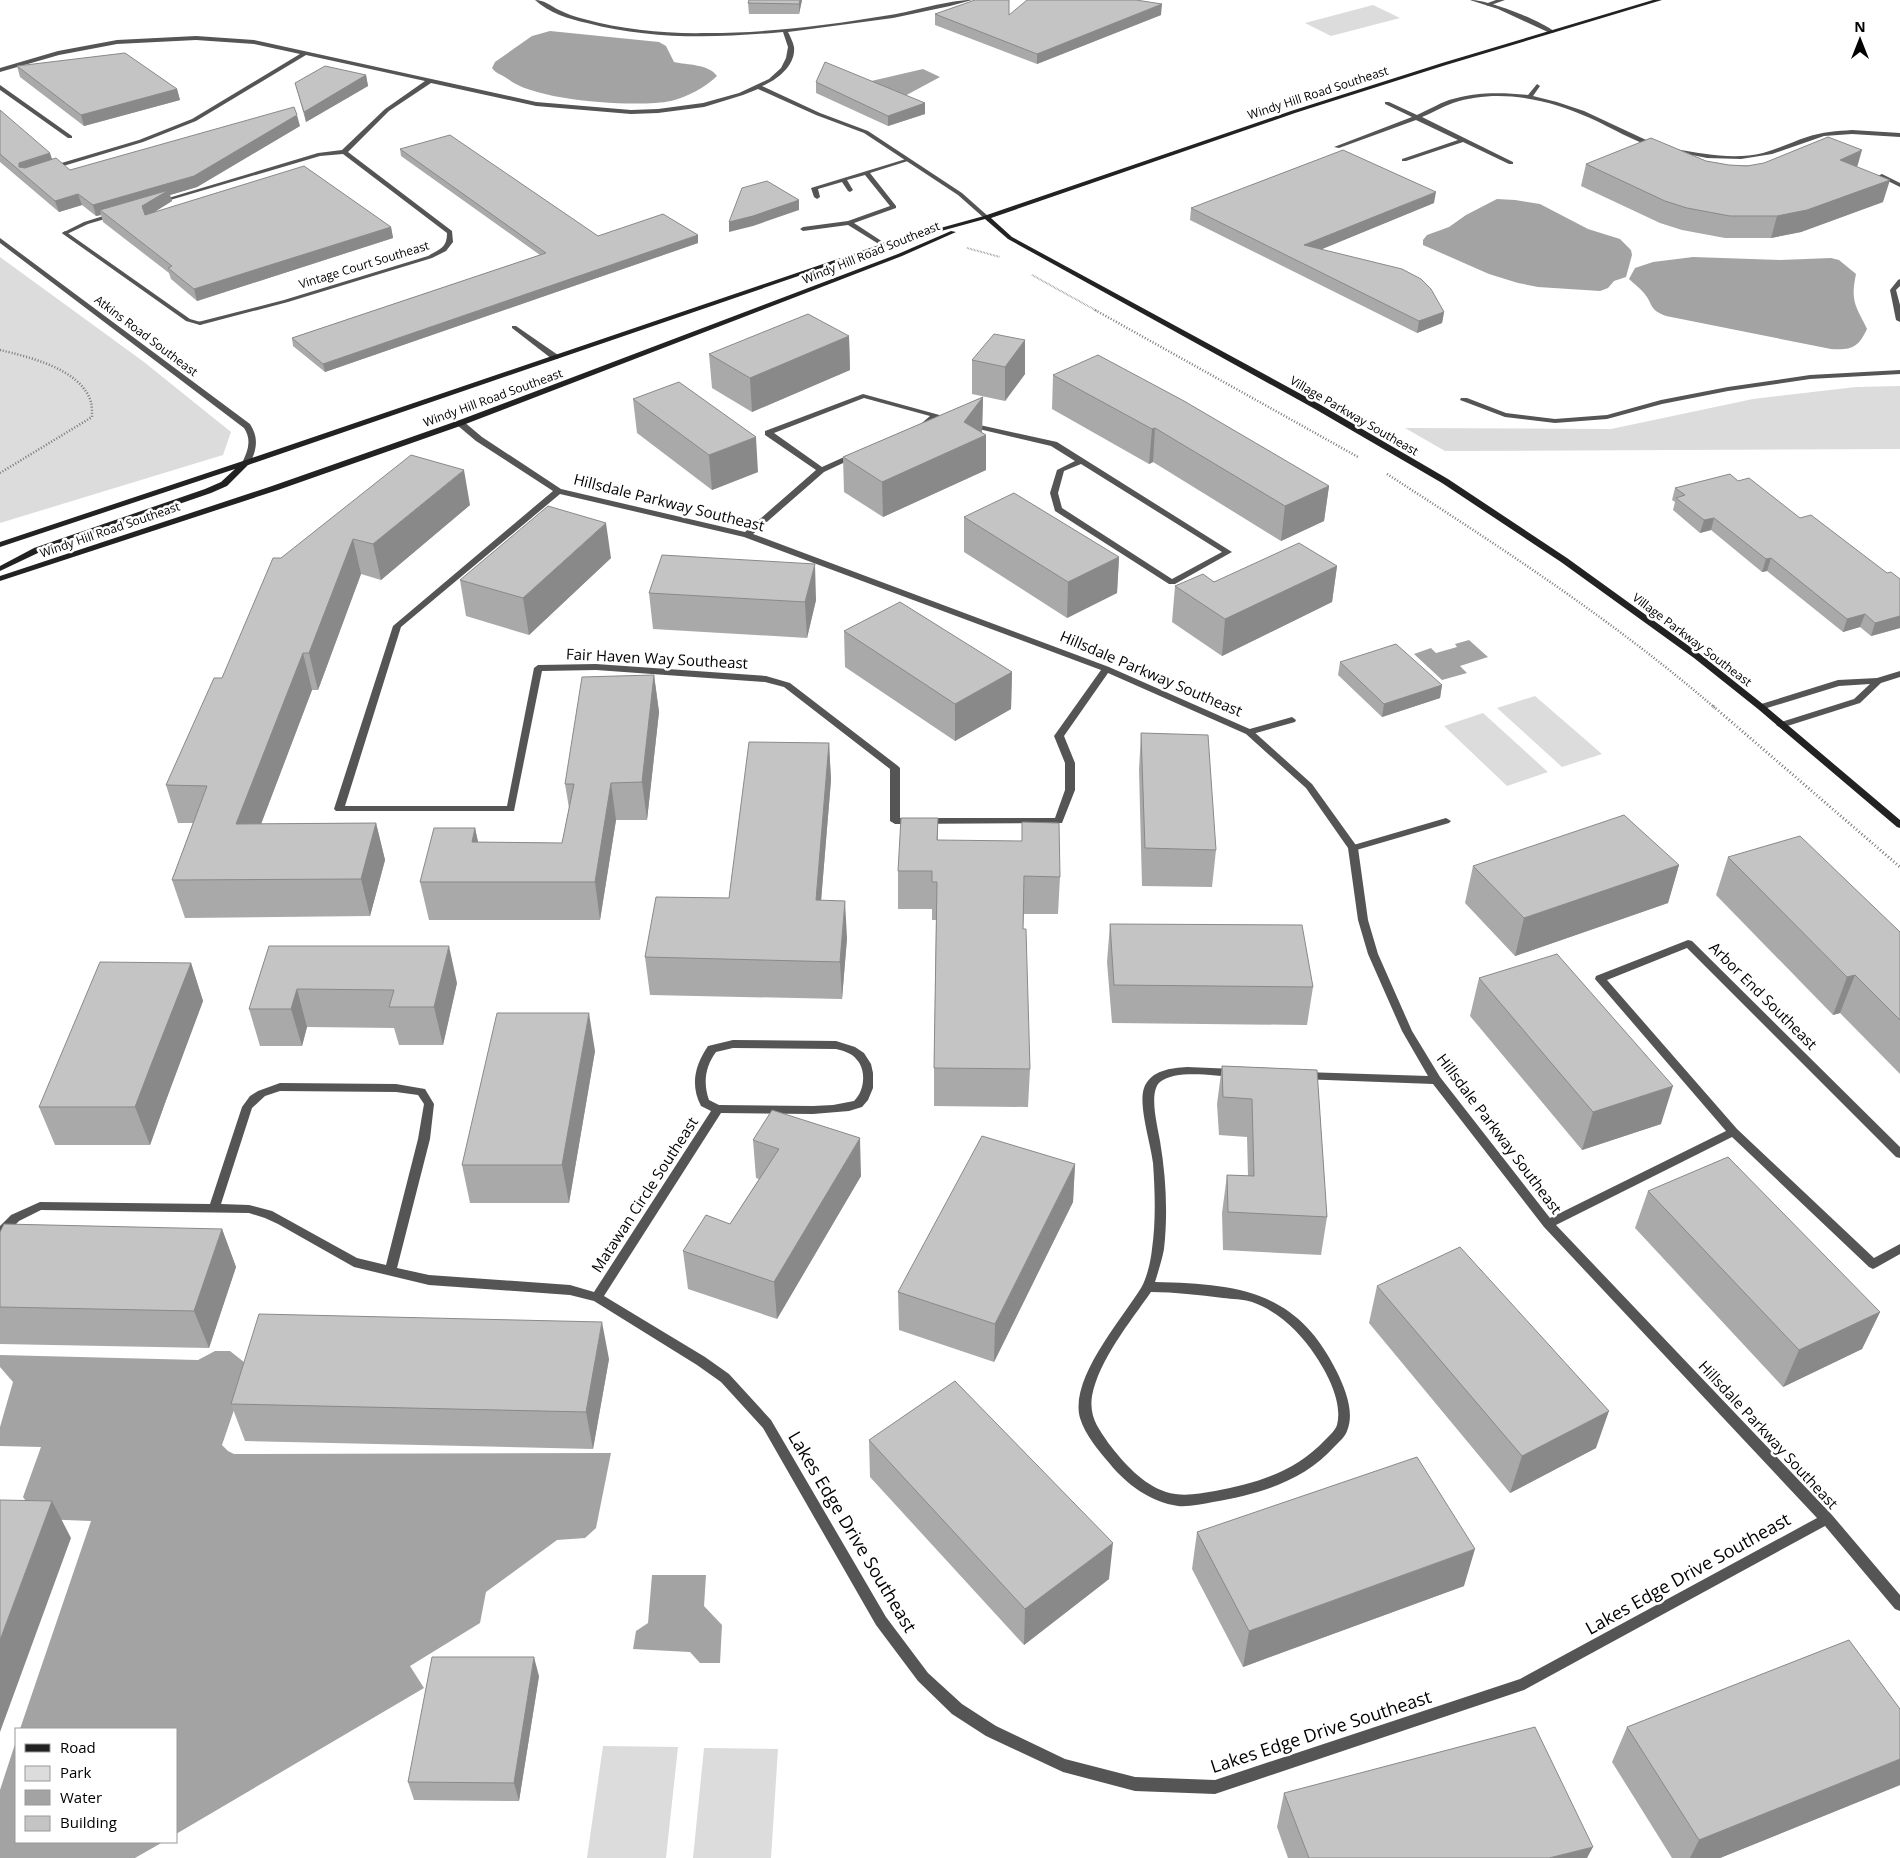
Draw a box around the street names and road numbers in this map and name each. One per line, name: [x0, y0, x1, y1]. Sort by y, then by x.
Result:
street label: Windy Hill Road Southeast: [1245, 62, 1390, 123]
street label: Windy Hill Road Southeast: [800, 217, 942, 288]
street label: Vintage Court Southeast: [297, 237, 431, 292]
street label: Atkins Road Southeast: [91, 291, 201, 380]
street label: Windy Hill Road Southeast: [421, 364, 565, 431]
street label: Village Parkway Southeast: [1287, 372, 1422, 459]
street label: Hillsdale Parkway Southeast: [572, 469, 767, 535]
street label: Windy Hill Road Southeast: [38, 498, 182, 561]
street label: Village Parkway Southeast: [1629, 589, 1756, 690]
street label: Hillsdale Parkway Southeast: [1057, 626, 1246, 721]
street label: Fair Haven Way Southeast: [566, 643, 749, 673]
street label: Arbor End Southeast: [1705, 937, 1822, 1054]
street label: Hillsdale Parkway Southeast: [1433, 1049, 1567, 1218]
street label: Matawan Circle Southeast: [586, 1113, 702, 1276]
street label: Hillsdale Parkway Southeast: [1695, 1356, 1843, 1513]
street label: Lakes Edge Drive Southeast: [783, 1426, 923, 1637]
street label: Lakes Edge Drive Southeast: [1581, 1507, 1794, 1640]
street label: Lakes Edge Drive Southeast: [1207, 1684, 1434, 1778]

